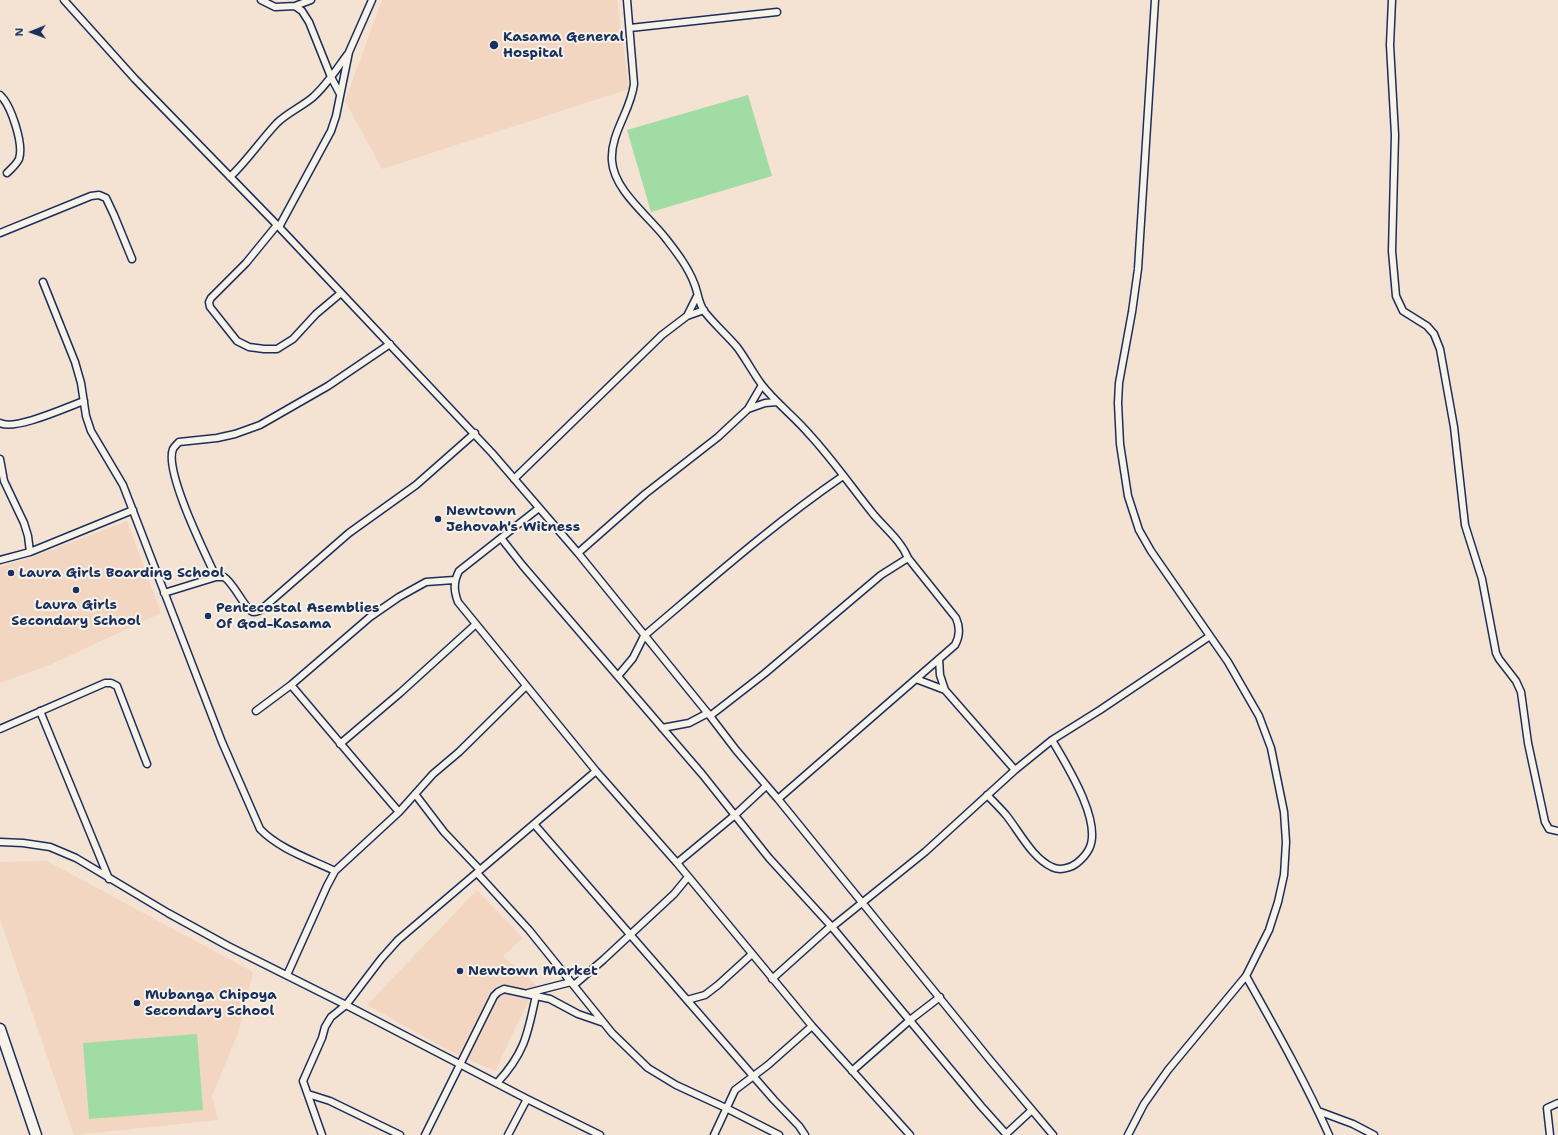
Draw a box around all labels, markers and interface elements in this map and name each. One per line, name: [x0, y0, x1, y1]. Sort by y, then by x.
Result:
north arrow: [12, 12, 52, 52]
text: N: [12, 28, 27, 37]
place label: Kasama General Hospital: [503, 29, 624, 62]
marker: Kasama General Hospital: [488, 39, 500, 51]
place label: Newtown Jehovah's Witness: [446, 503, 580, 536]
marker: Newtown Jehovah's Witness: [433, 514, 443, 524]
place label: Laura Girls Boarding School: [19, 565, 224, 581]
marker: Laura Girls Boarding School: [6, 568, 16, 578]
marker: Laura Girls Secondary School: [71, 585, 81, 595]
place label: Laura Girls Secondary School: [11, 597, 141, 630]
place label: Pentecostal Asemblies Of God-Kasama: [216, 600, 380, 632]
marker: Pentecostal Asemblies Of God-Kasama: [203, 611, 213, 621]
place label: Newtown Market: [468, 963, 598, 979]
marker: Newtown Market: [455, 966, 465, 976]
place label: Mubanga Chipoya Secondary School: [145, 987, 277, 1020]
marker: Mubanga Chipoya Secondary School: [132, 998, 142, 1008]

